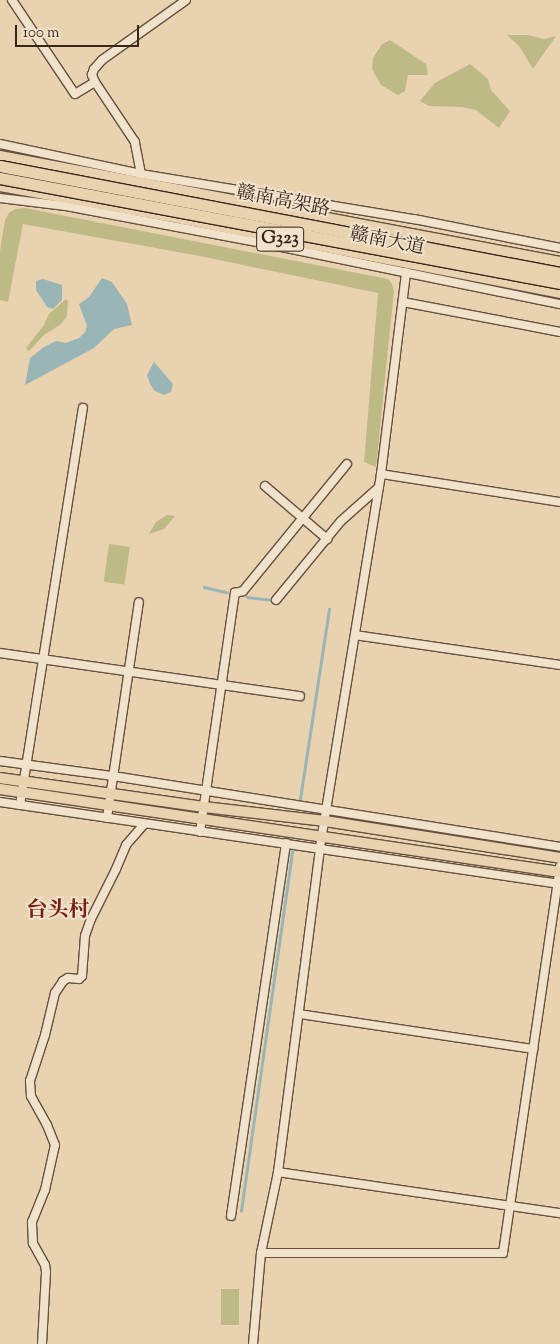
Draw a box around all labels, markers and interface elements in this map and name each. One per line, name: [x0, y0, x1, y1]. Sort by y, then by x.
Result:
scale bar: [18, 15, 141, 47]
text: 100 m: [23, 23, 59, 44]
street label: 赣南高架路: [234, 182, 332, 222]
road number: G323: [255, 223, 305, 254]
street label: 赣南大道: [348, 224, 426, 260]
district label: 台头村: [27, 898, 89, 924]

